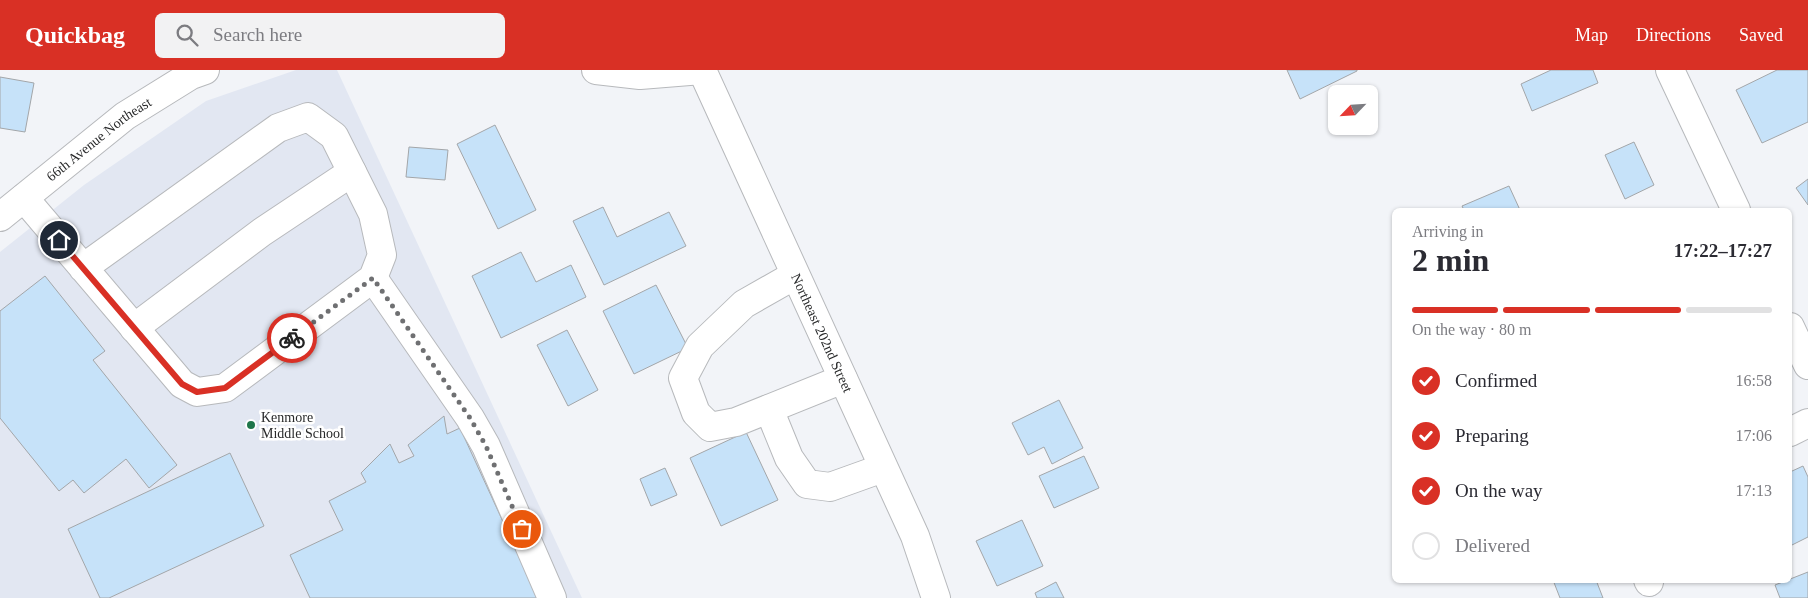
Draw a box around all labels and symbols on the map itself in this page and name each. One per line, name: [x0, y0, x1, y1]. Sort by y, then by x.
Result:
north arrow: [1328, 85, 1378, 135]
street label: 66th Avenue Northeast: [43, 94, 154, 184]
pin: [38, 219, 80, 261]
street label: Northeast 202nd Street: [788, 271, 856, 395]
courier: [267, 313, 317, 363]
place label: Kenmore Middle School: [261, 410, 344, 441]
marker: Kenmore Middle School: [245, 419, 257, 431]
pin: [501, 508, 543, 550]

